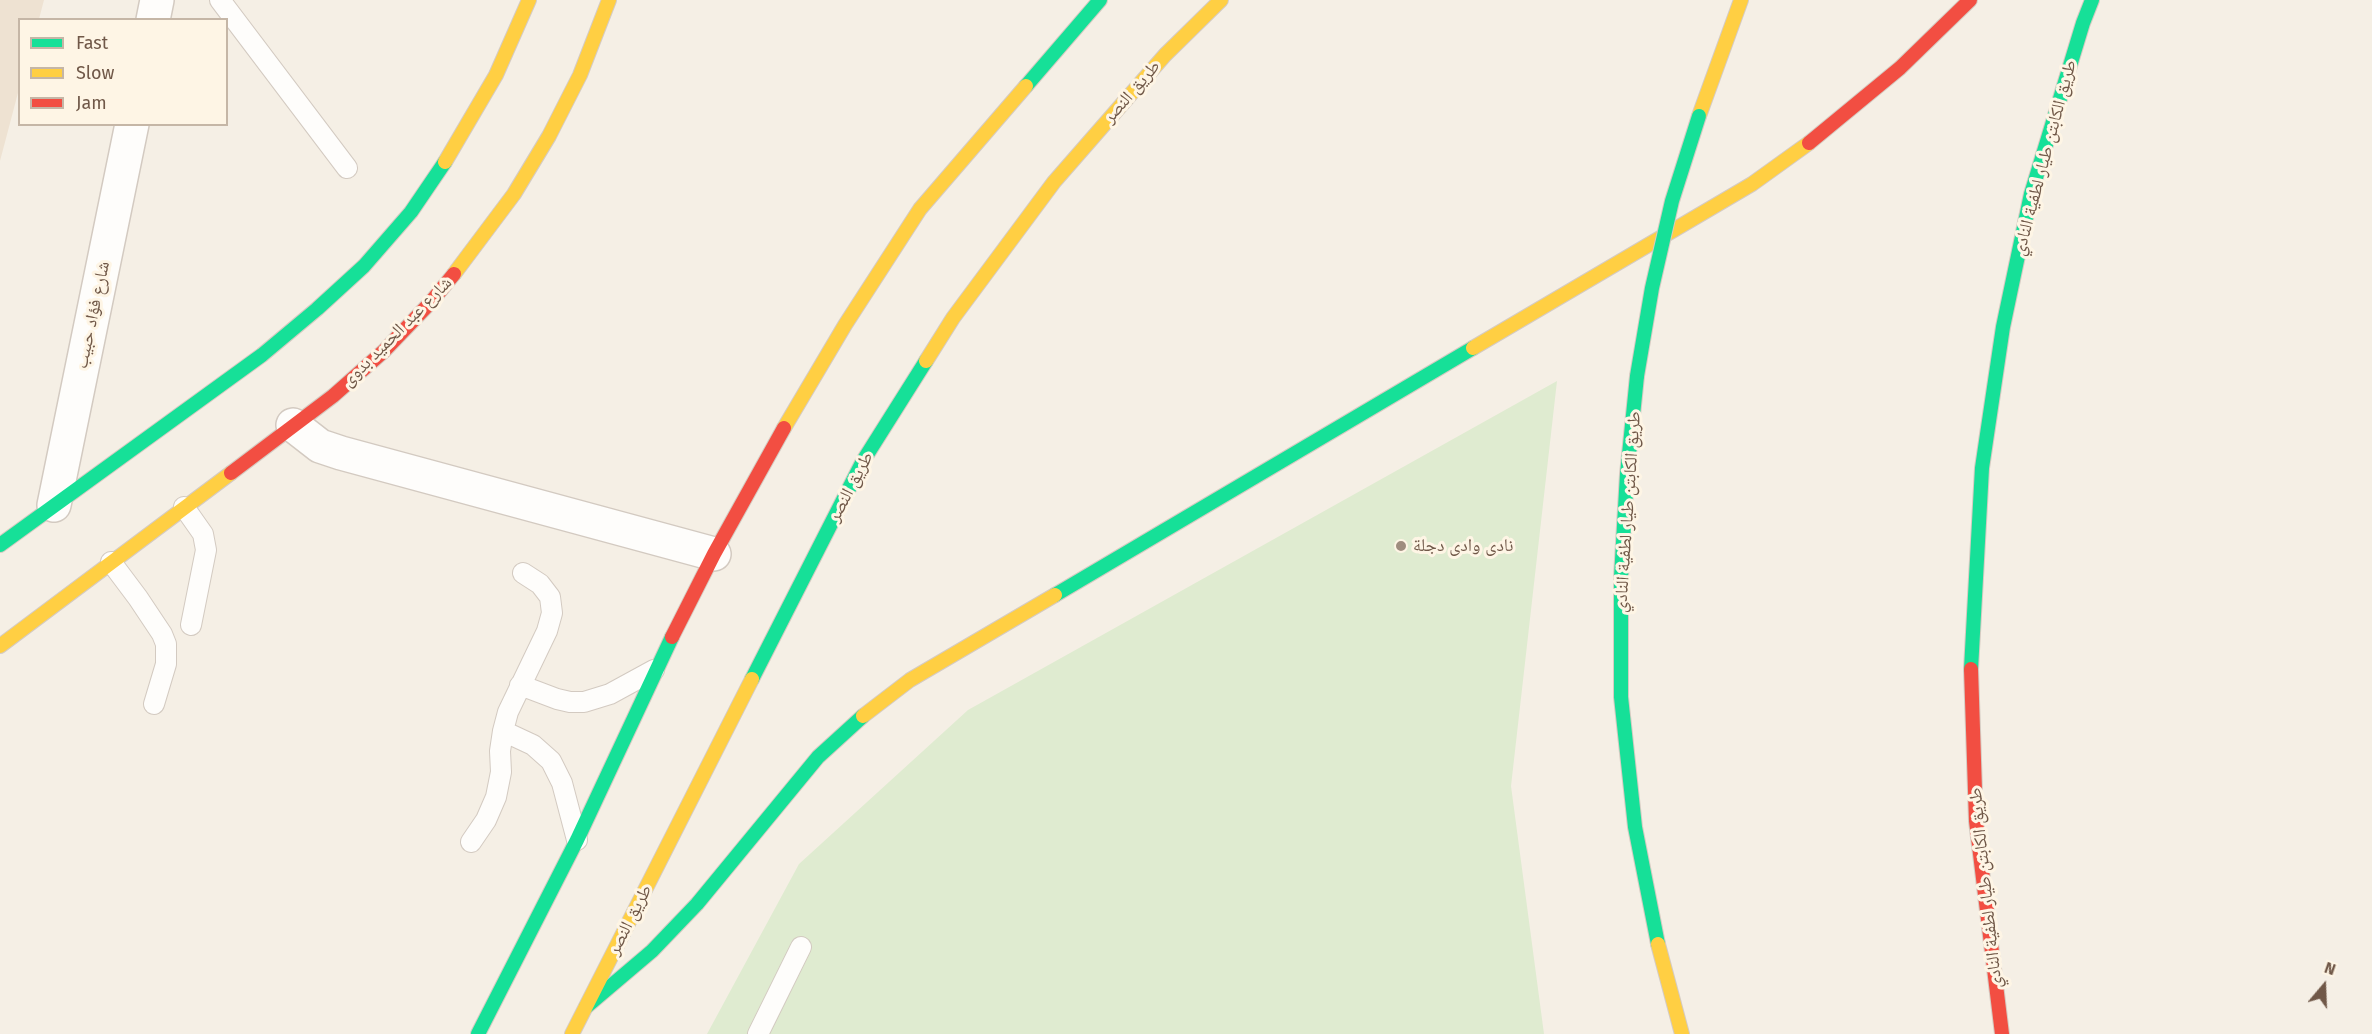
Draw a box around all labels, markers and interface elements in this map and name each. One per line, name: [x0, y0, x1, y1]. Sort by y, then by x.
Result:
legend: [18, 18, 228, 126]
text: Fast: [76, 32, 108, 54]
street label: طريق النصر: [1099, 56, 1165, 128]
street label: طريق الكابتن طيار لطفية النادي: [2008, 58, 2082, 258]
text: Slow: [76, 62, 114, 84]
text: Jam: [76, 92, 107, 114]
street label: شارع فؤاد حبيب: [71, 259, 115, 371]
street label: شارع عبد الحميد بدوى: [337, 272, 457, 392]
street label: طريق الكابتن طيار لطفية النادي: [1610, 411, 1646, 613]
street label: طريق النصر: [824, 448, 878, 526]
place label: نادى وادى دجلة: [1413, 535, 1513, 557]
marker: نادى وادى دجلة: [1394, 539, 1408, 553]
street label: طريق الكابتن طيار لطفية النادي: [1965, 786, 2007, 990]
street label: طريق النصر: [603, 881, 657, 959]
north arrow: [2294, 956, 2354, 1016]
text: N: [2322, 958, 2338, 979]

